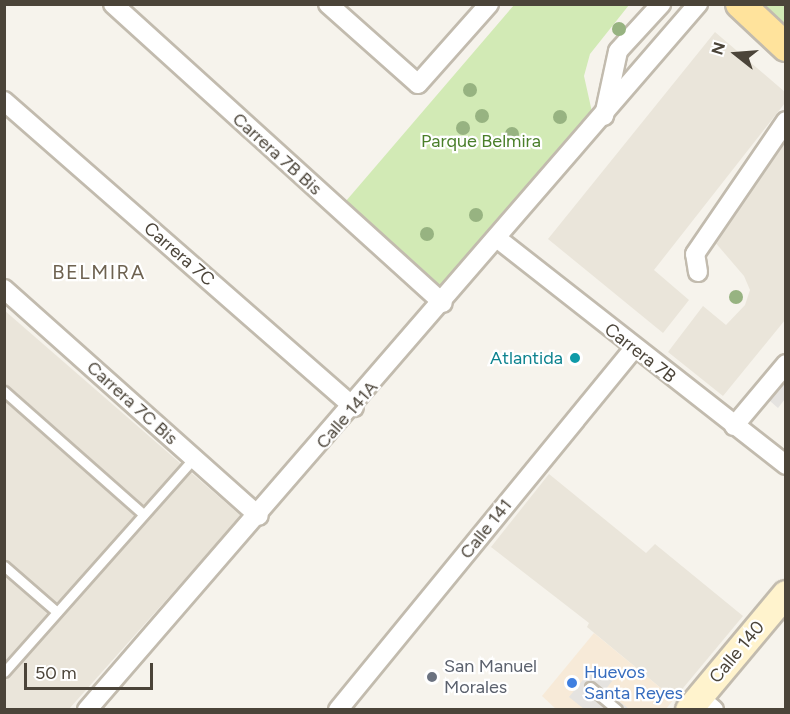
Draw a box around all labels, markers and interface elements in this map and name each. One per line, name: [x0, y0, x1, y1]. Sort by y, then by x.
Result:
north arrow: [706, 24, 766, 84]
text: N: [707, 40, 729, 57]
street label: Carrera 7B Bis: [228, 108, 326, 200]
park label: Parque Belmira: [421, 130, 541, 152]
street label: Carrera 7C: [139, 217, 219, 291]
district label: BELMIRA: [52, 260, 146, 284]
street label: Carrera 7B: [600, 318, 680, 388]
place label: Atlantida: [490, 347, 563, 369]
marker: Atlantida: [568, 351, 582, 365]
street label: Carrera 7C Bis: [82, 357, 182, 449]
street label: Calle 141A: [312, 377, 382, 453]
street label: Calle 141: [455, 495, 517, 563]
street label: Calle 140: [705, 617, 769, 687]
scale bar: [27, 651, 156, 689]
place label: San Manuel Morales: [444, 656, 537, 698]
text: 50 m: [35, 662, 77, 684]
place label: Huevos Santa Reyes: [584, 662, 683, 704]
marker: San Manuel Morales: [425, 670, 439, 684]
marker: Huevos Santa Reyes: [565, 676, 579, 690]

